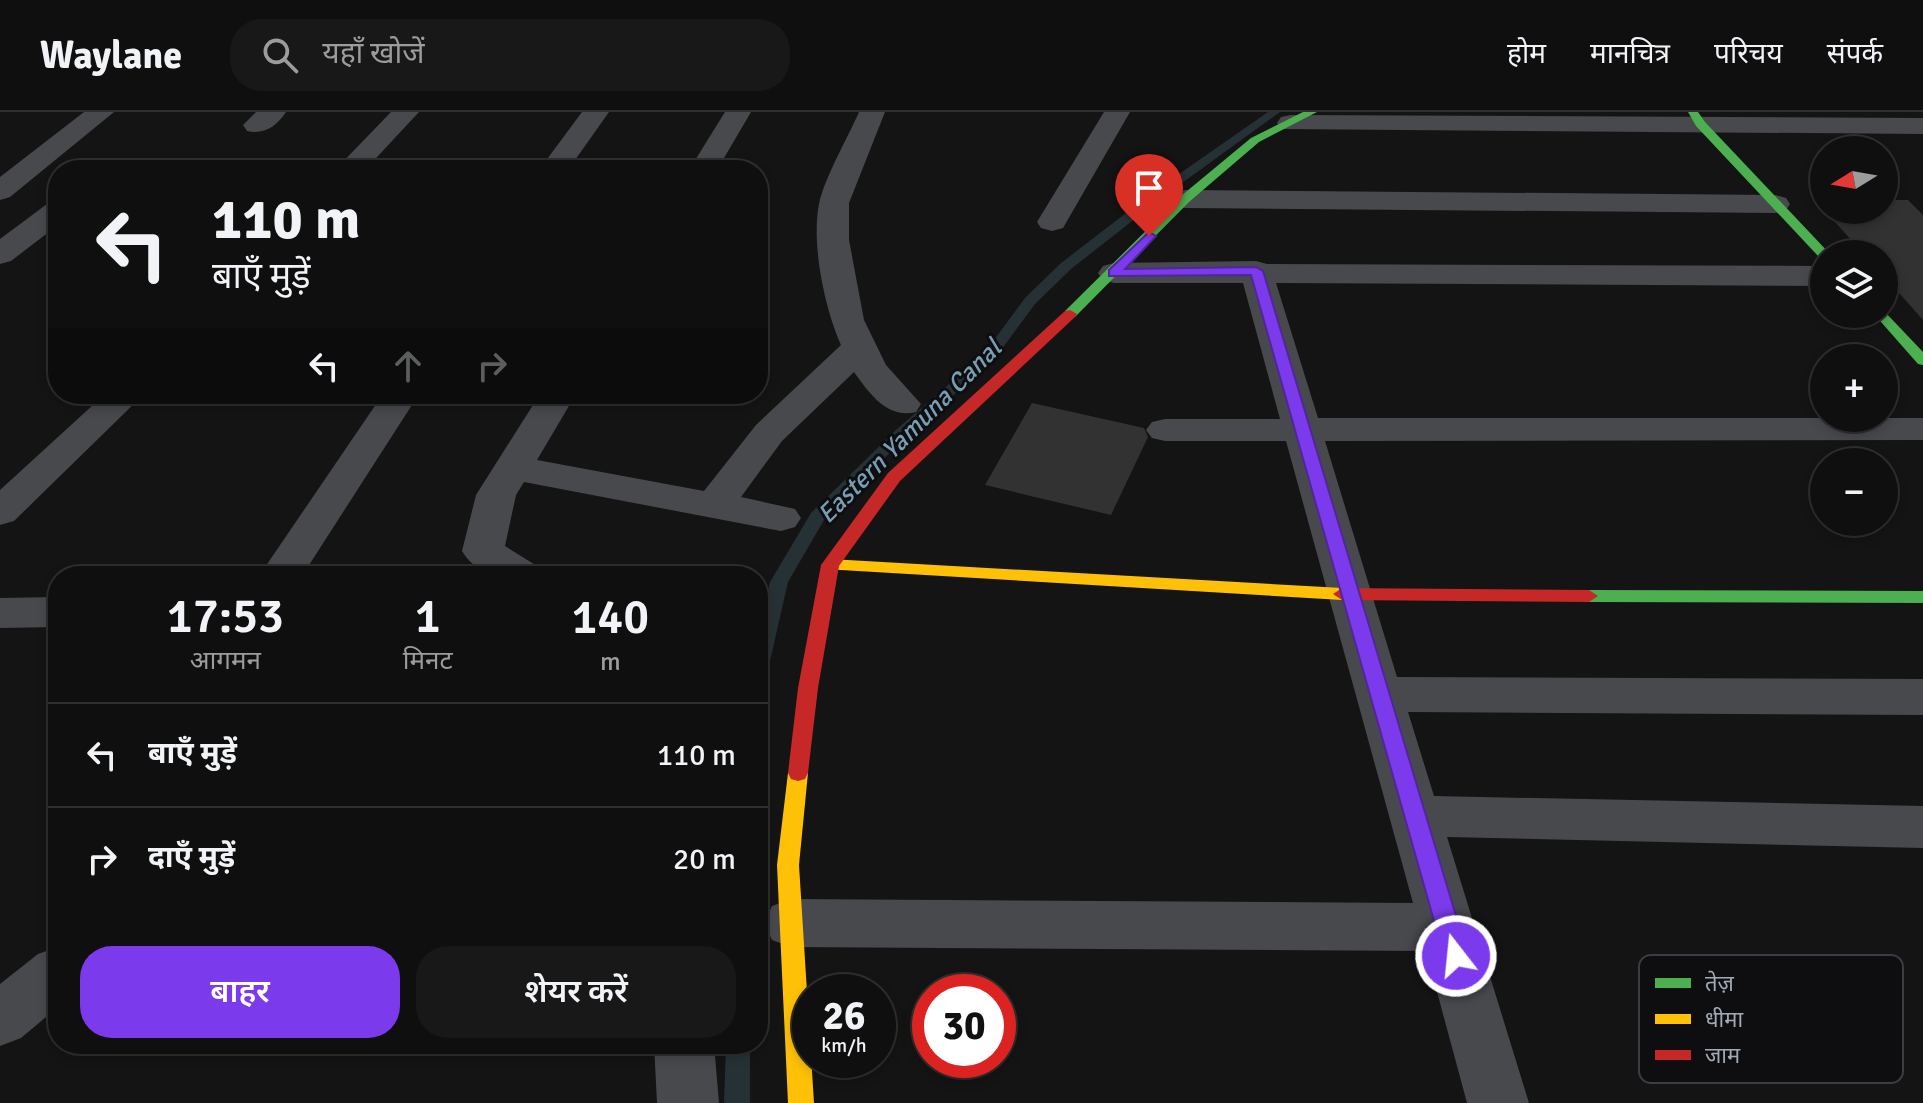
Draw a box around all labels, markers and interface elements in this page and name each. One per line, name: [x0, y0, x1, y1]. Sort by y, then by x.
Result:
search box: [230, 19, 790, 91]
text: Waylane: [40, 32, 182, 79]
icon: search: [258, 33, 302, 77]
text: यहाँ खोजें: [322, 35, 425, 72]
text: होम: [1507, 37, 1546, 71]
text: मानचित्र: [1590, 37, 1670, 71]
text: परिचय: [1714, 37, 1783, 71]
text: संपर्क: [1827, 37, 1883, 71]
north arrow: [1810, 136, 1898, 224]
map controls: [1810, 136, 1898, 536]
pin: [1115, 154, 1183, 236]
icon: arrive: [1127, 166, 1171, 210]
text: 110 m: [212, 185, 360, 254]
icon: left: [80, 192, 184, 296]
button: layers: [1810, 240, 1898, 328]
text: बाएँ मुड़ें: [212, 254, 311, 299]
water label: Eastern Yamuna Canal: [811, 331, 1010, 530]
icon: left: [302, 344, 346, 388]
icon: ahead: [386, 344, 430, 388]
icon: right: [470, 344, 514, 388]
button: +: [1810, 344, 1898, 432]
button: −: [1810, 448, 1898, 536]
text: 17:53: [167, 587, 284, 646]
text: 1: [415, 587, 441, 646]
text: 140: [571, 588, 649, 647]
text: आगमन: [190, 645, 261, 677]
text: मिनट: [403, 645, 453, 677]
text: m: [600, 646, 621, 678]
icon: left: [80, 733, 124, 777]
text: बाएँ मुड़ें: [148, 735, 237, 772]
text: 110 m: [657, 737, 736, 774]
icon: right: [80, 837, 124, 881]
text: दाएँ मुड़ें: [148, 839, 235, 876]
text: 20 m: [673, 841, 736, 878]
position arrow: [1414, 914, 1498, 998]
button: बाहर: [80, 946, 400, 1038]
button: शेयर करें: [416, 946, 736, 1038]
legend: [1639, 955, 1903, 1083]
text: तेज़: [1705, 970, 1735, 997]
speed limit sign: 30: [912, 974, 1016, 1078]
text: 26: [822, 991, 866, 1041]
text: धीमा: [1705, 1006, 1743, 1033]
text: km/h: [821, 1033, 867, 1058]
text: जाम: [1705, 1042, 1741, 1069]

